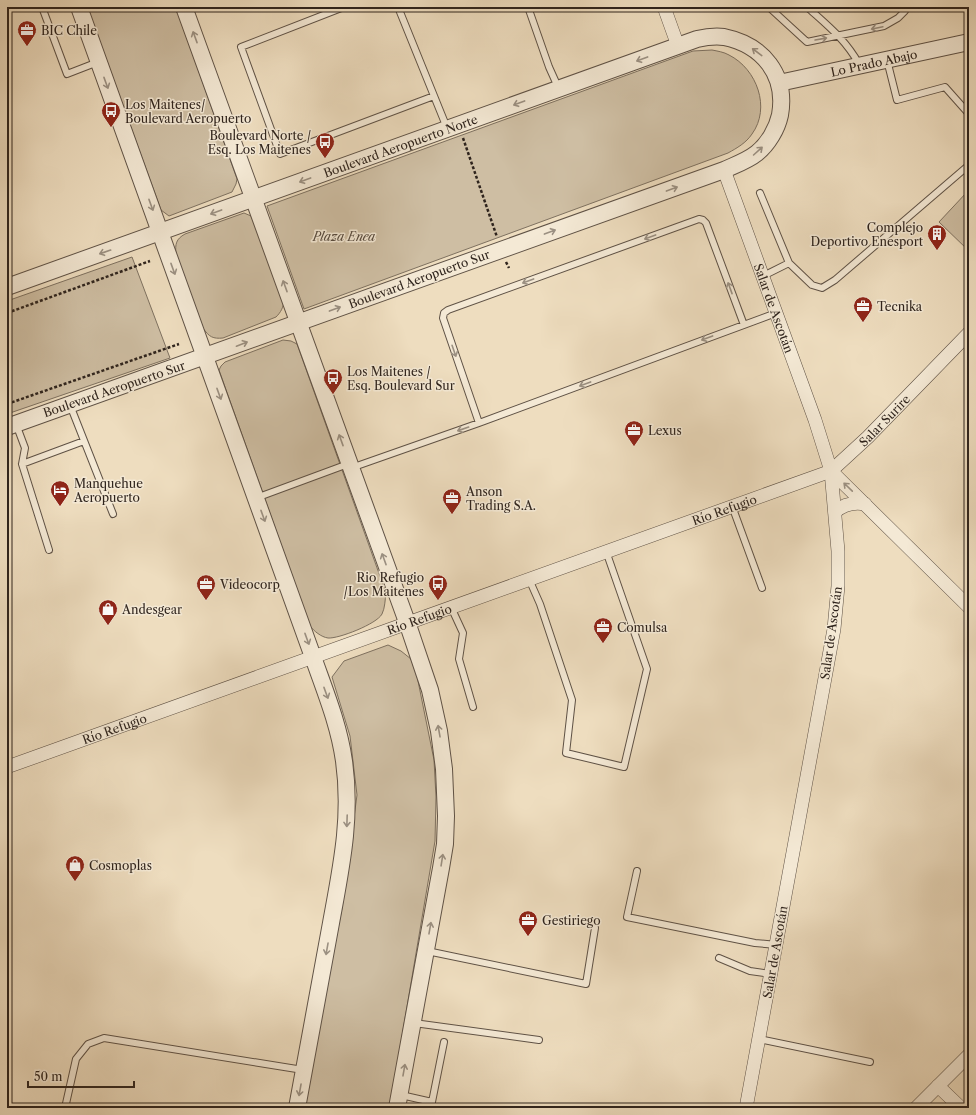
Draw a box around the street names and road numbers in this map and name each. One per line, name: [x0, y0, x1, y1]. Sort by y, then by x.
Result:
street label: Lo Prado Abajo: [829, 46, 919, 79]
street label: Boulevard Aeropuerto Norte: [321, 111, 480, 180]
street label: Boulevard Aeropuerto Sur: [346, 246, 492, 312]
street label: Salar de Ascotán: [751, 261, 798, 355]
street label: Boulevard Aeropuerto Sur: [41, 358, 187, 420]
street label: Salar Surire: [856, 391, 913, 449]
street label: Río Refugio: [690, 491, 758, 528]
street label: Salar de Ascotán: [817, 585, 845, 681]
street label: Río Refugio: [385, 600, 454, 637]
street label: Río Refugio: [80, 710, 149, 747]
street label: Salar de Ascotán: [759, 904, 791, 1000]

